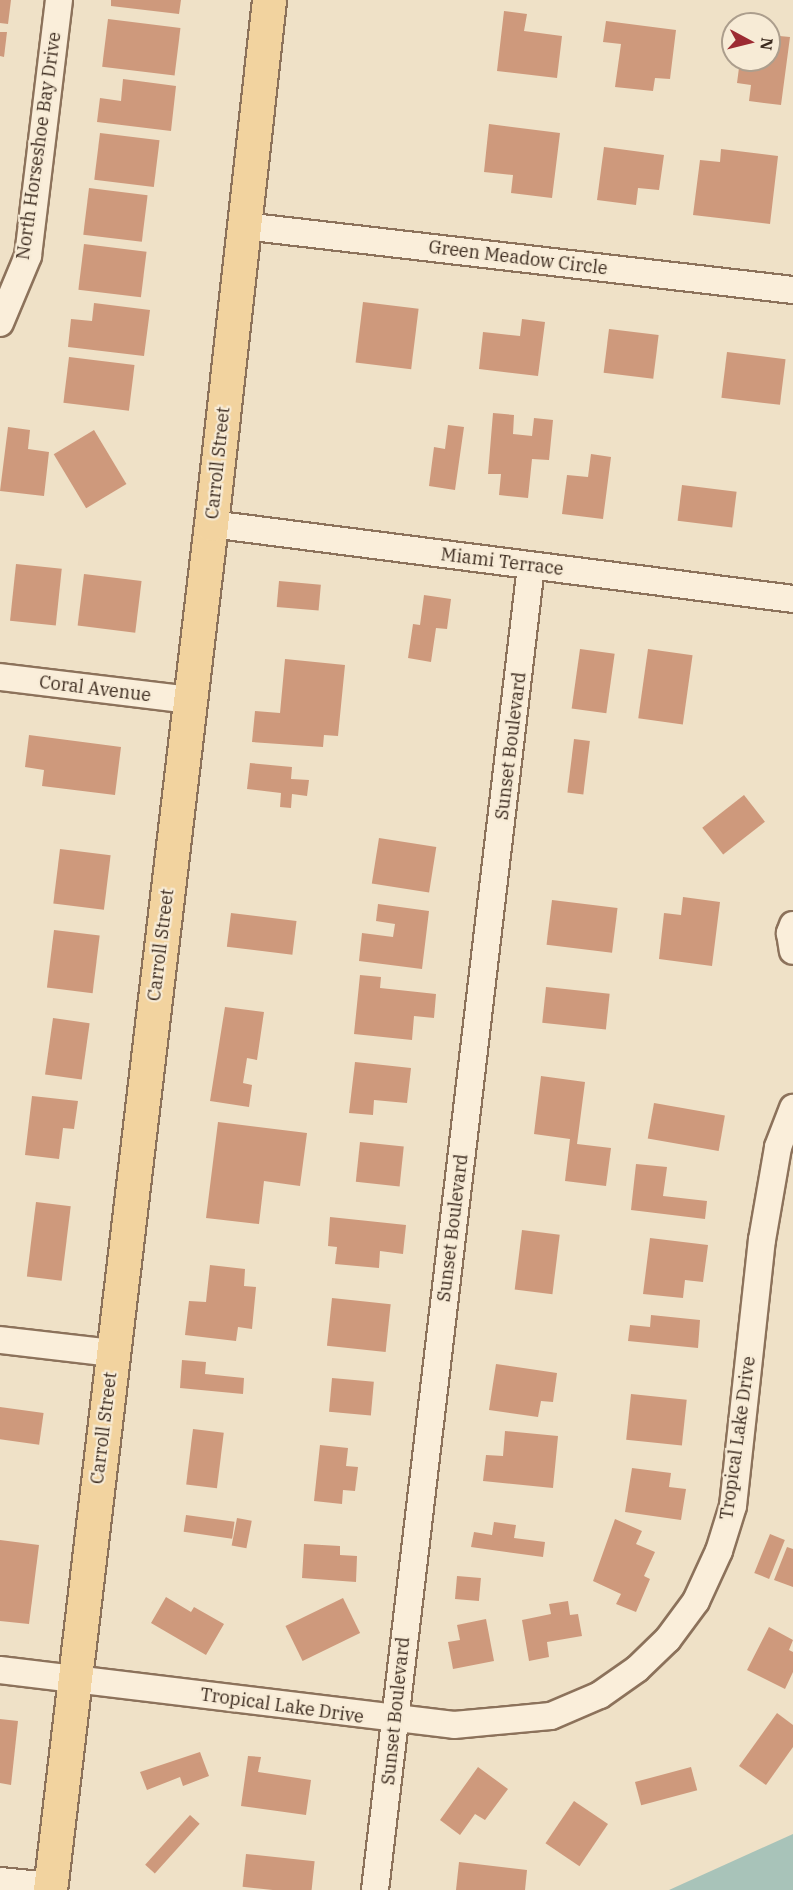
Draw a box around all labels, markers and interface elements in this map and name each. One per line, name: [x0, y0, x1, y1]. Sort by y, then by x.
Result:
north arrow: [721, 12, 781, 72]
street label: North Horseshoe Bay Drive: [12, 31, 66, 261]
text: N: [756, 36, 778, 51]
street label: Green Meadow Circle: [427, 236, 609, 280]
street label: Carroll Street: [201, 406, 235, 520]
street label: Miami Terrace: [439, 544, 565, 580]
street label: Coral Avenue: [38, 671, 152, 707]
street label: Sunset Boulevard: [491, 671, 531, 821]
street label: Carroll Street: [143, 888, 179, 1002]
street label: Sunset Boulevard: [433, 1153, 473, 1303]
street label: Tropical Lake Drive: [716, 1355, 760, 1521]
street label: Carroll Street: [86, 1371, 122, 1485]
street label: Sunset Boulevard: [377, 1636, 415, 1786]
street label: Tropical Lake Drive: [199, 1684, 365, 1728]

